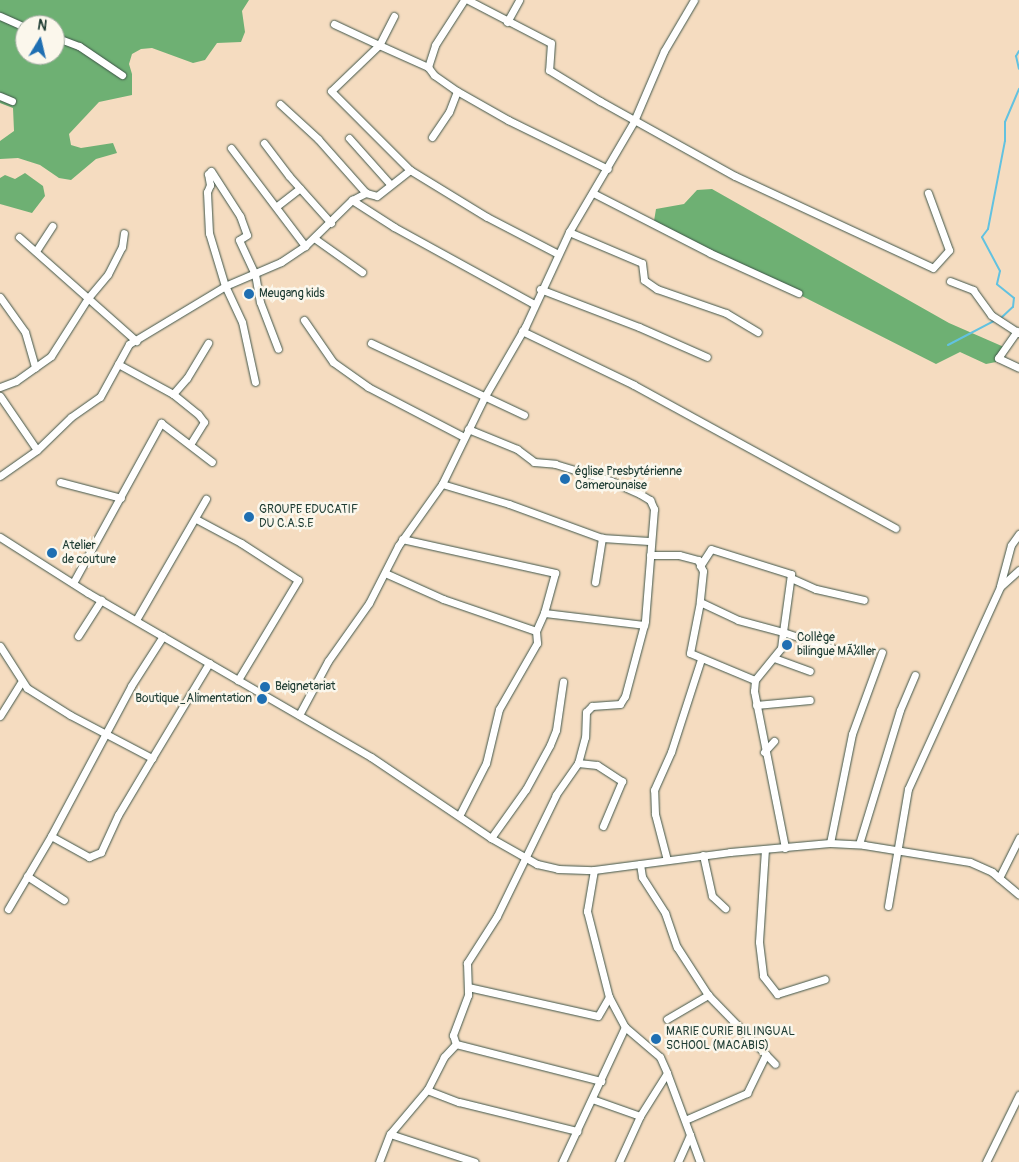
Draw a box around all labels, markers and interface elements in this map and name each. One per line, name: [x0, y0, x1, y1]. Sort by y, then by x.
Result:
north arrow: [15, 15, 65, 65]
text: N: [36, 17, 48, 35]
place label: Meugang kids: [259, 287, 325, 301]
marker: Meugang kids: [243, 288, 255, 300]
place label: église Presbytérienne Camerounaise: [575, 465, 682, 493]
marker: église Presbytérienne Camerounaise: [559, 473, 571, 485]
place label: GROUPE EDUCATIF DU C.A.S.E: [259, 503, 358, 531]
marker: GROUPE EDUCATIF DU C.A.S.E: [243, 511, 255, 523]
place label: Atelier de couture: [62, 539, 116, 567]
marker: Atelier de couture: [46, 547, 58, 559]
place label: Collège bilingue MÃ¼ller: [797, 631, 876, 659]
marker: Collège bilingue MÃ¼ller: [781, 639, 793, 651]
place label: Beignetariat: [275, 680, 335, 694]
marker: Beignetariat: [259, 681, 271, 693]
place label: Boutique_Alimentation: [135, 692, 252, 706]
marker: Boutique_Alimentation: [256, 693, 268, 705]
place label: MARIE CURIE BILINGUAL SCHOOL (MACABIS): [666, 1025, 795, 1053]
marker: MARIE CURIE BILINGUAL SCHOOL (MACABIS): [650, 1033, 662, 1045]

